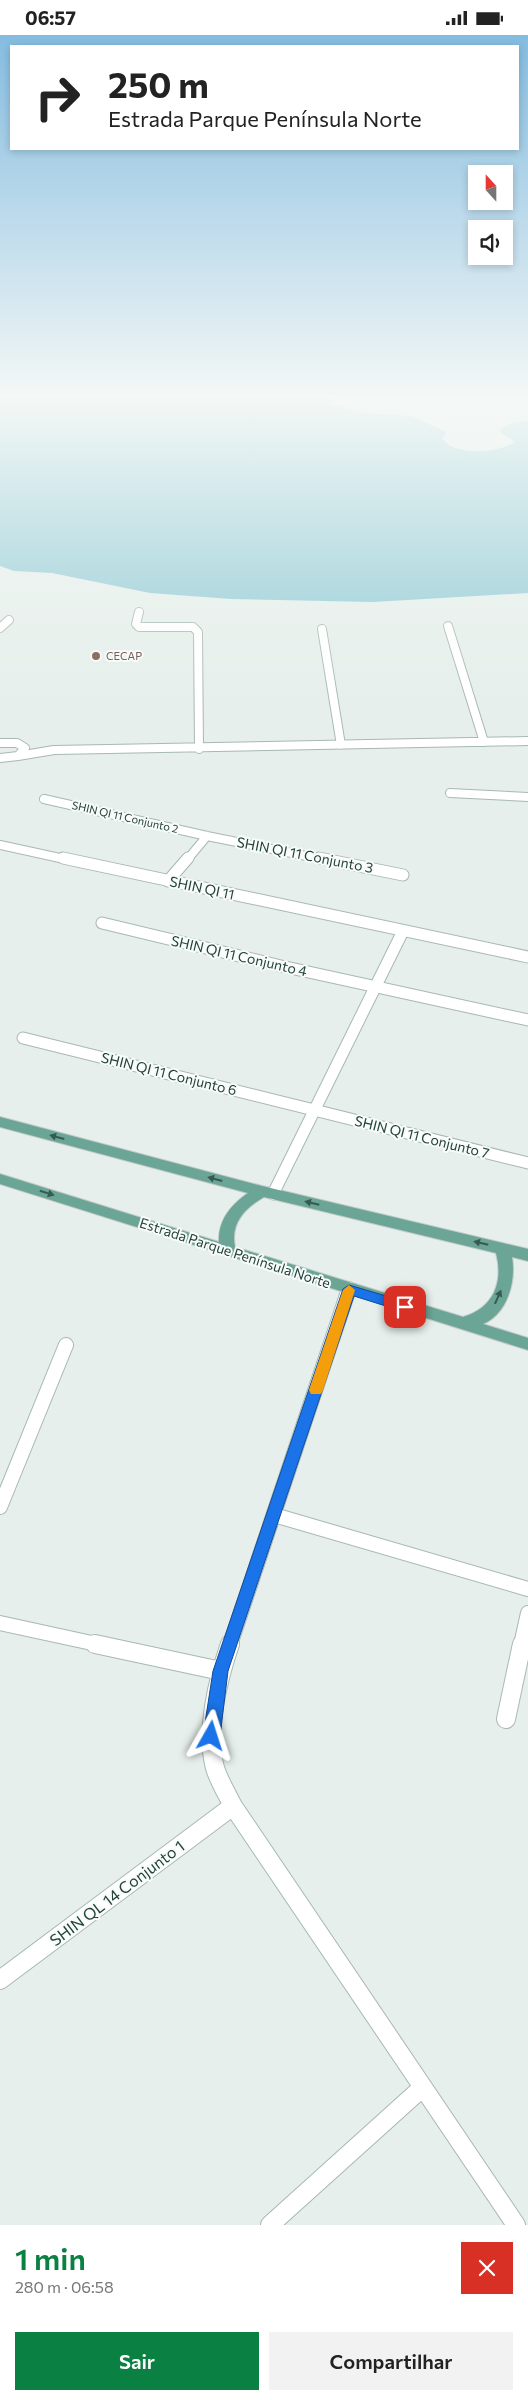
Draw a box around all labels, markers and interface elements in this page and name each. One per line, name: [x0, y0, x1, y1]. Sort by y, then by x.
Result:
text: 06:57: [25, 6, 76, 29]
text: 250 m: [108, 62, 209, 105]
icon: right: [25, 65, 90, 130]
text: Estrada Parque Península Norte: [108, 105, 422, 132]
north arrow: [468, 165, 512, 210]
map controls: [468, 165, 513, 265]
button: sound: [468, 220, 513, 265]
place label: CECAP: [106, 649, 142, 662]
marker: CECAP: [90, 650, 102, 662]
street label: SHIN QI 11 Conjunto 2: [71, 798, 180, 835]
street label: SHIN QI 11 Conjunto 3: [235, 833, 375, 876]
street label: SHIN QI 11: [168, 872, 236, 903]
street label: SHIN QI 11 Conjunto 4: [169, 932, 309, 980]
street label: SHIN QI 11 Conjunto 6: [100, 1048, 239, 1099]
street label: SHIN QI 11 Conjunto 7: [353, 1112, 491, 1161]
one-way arrow: [50, 1133, 65, 1141]
one-way arrow: [207, 1175, 222, 1183]
one-way arrow: [39, 1190, 54, 1198]
one-way arrow: [305, 1199, 320, 1207]
street label: Estrada Parque Península Norte: [138, 1214, 333, 1291]
one-way arrow: [473, 1239, 488, 1247]
pin: [384, 1286, 426, 1328]
one-way arrow: [495, 1290, 503, 1304]
icon: arrive: [391, 1293, 419, 1321]
position arrow: [184, 1709, 236, 1761]
street label: SHIN QL 14 Conjunto 1: [46, 1836, 188, 1949]
text: 1 min: [15, 2239, 86, 2276]
button: close: [461, 2242, 513, 2294]
text: 280 m · 06:58: [15, 2277, 114, 2296]
button: Sair: [15, 2332, 259, 2390]
button: Compartilhar: [269, 2332, 513, 2390]

